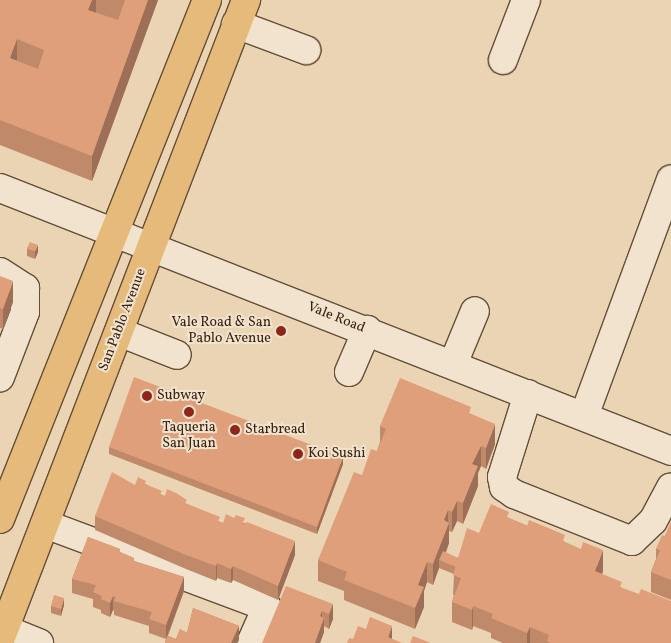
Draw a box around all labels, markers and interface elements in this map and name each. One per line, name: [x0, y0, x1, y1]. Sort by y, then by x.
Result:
street label: San Pablo Avenue: [96, 266, 150, 374]
street label: Vale Road: [305, 299, 367, 337]
place label: Vale Road & San Pablo Avenue: [171, 315, 271, 348]
marker: Vale Road & San Pablo Avenue: [275, 325, 287, 337]
place label: Subway: [157, 388, 205, 404]
marker: Subway: [141, 390, 153, 402]
marker: Taqueria San Juan: [183, 406, 195, 418]
place label: Taqueria San Juan: [162, 420, 216, 452]
place label: Starbread: [245, 422, 306, 438]
marker: Starbread: [229, 424, 241, 436]
place label: Koi Sushi: [308, 446, 366, 462]
marker: Koi Sushi: [292, 448, 304, 460]

